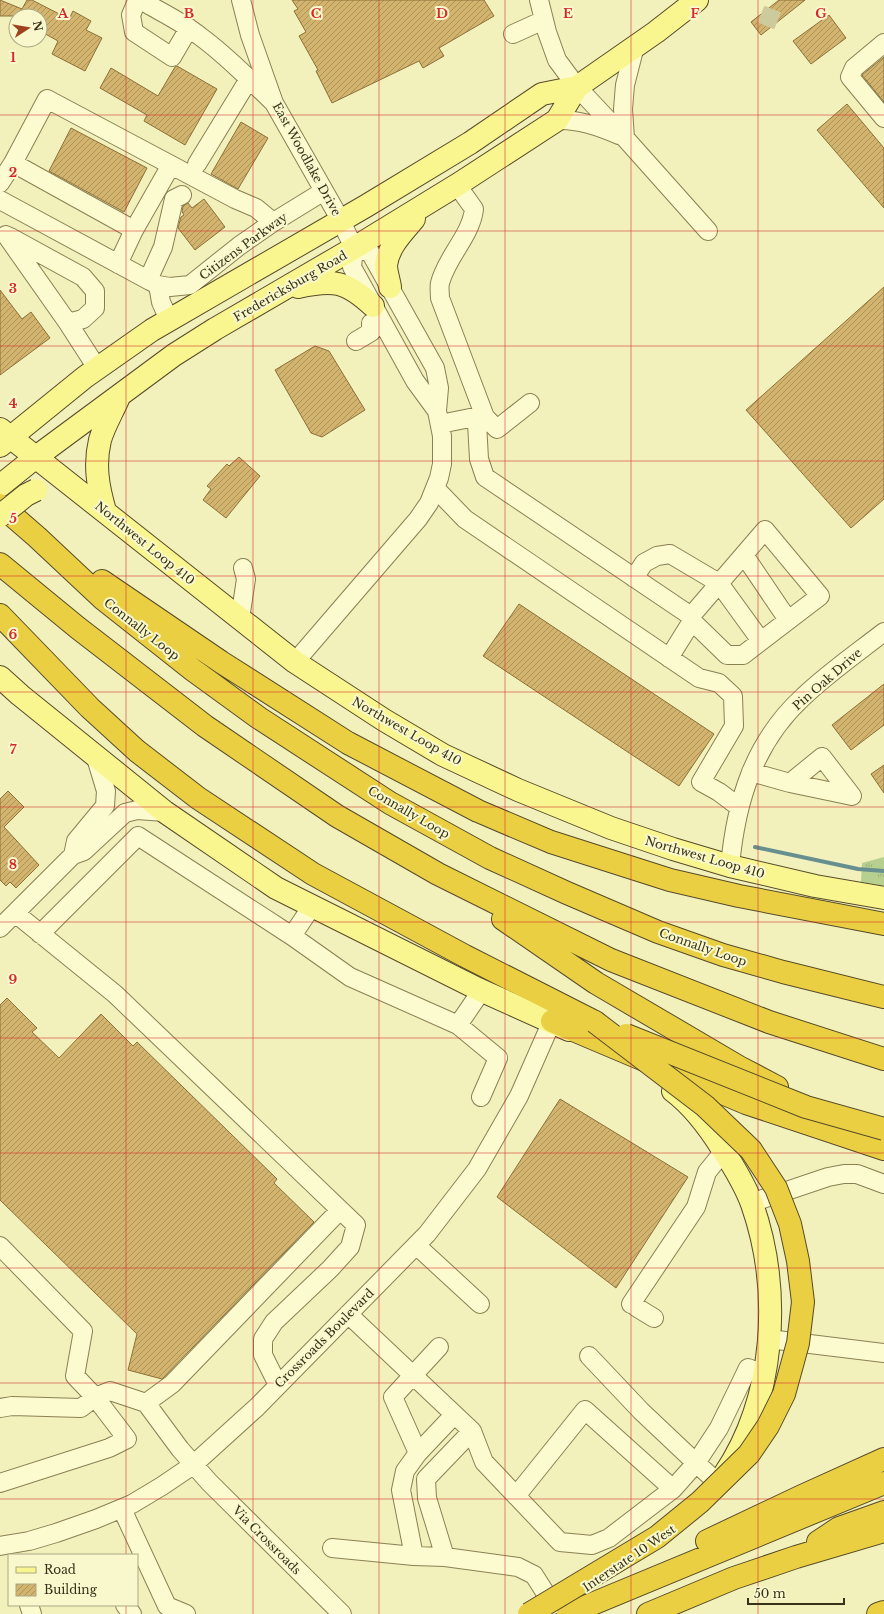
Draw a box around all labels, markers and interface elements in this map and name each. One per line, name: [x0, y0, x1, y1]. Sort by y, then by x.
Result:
text: A: [57, 5, 69, 22]
text: B: [184, 5, 194, 22]
text: C: [311, 5, 322, 22]
text: D: [436, 5, 448, 22]
text: E: [563, 5, 573, 22]
text: F: [691, 5, 700, 22]
text: G: [815, 5, 827, 22]
north arrow: [8, 8, 48, 48]
text: N: [30, 19, 46, 33]
text: 1: [10, 49, 16, 66]
street label: East Woodlake Drive: [270, 100, 344, 218]
text: 2: [9, 164, 17, 181]
street label: Citizens Parkway: [196, 209, 290, 283]
street label: Fredericksburg Road: [231, 247, 349, 325]
text: 3: [9, 280, 17, 297]
text: 4: [9, 395, 18, 412]
street label: Northwest Loop 410: [92, 498, 198, 588]
text: 5: [9, 510, 17, 527]
street label: Connally Loop: [101, 595, 183, 663]
text: 6: [9, 626, 18, 643]
street label: Pin Oak Drive: [789, 645, 865, 713]
street label: Northwest Loop 410: [350, 694, 464, 768]
text: 7: [10, 741, 17, 758]
street label: Connally Loop: [366, 783, 452, 841]
street label: Northwest Loop 410: [643, 833, 767, 881]
text: 8: [9, 856, 17, 873]
street label: Connally Loop: [657, 925, 749, 969]
text: 9: [9, 971, 18, 988]
street label: Crossroads Boulevard: [271, 1285, 377, 1391]
street label: Via Crossroads: [229, 1502, 304, 1577]
street label: Interstate 10 West: [580, 1521, 679, 1595]
legend: [8, 1554, 138, 1606]
text: Road: [44, 1562, 76, 1577]
scale bar: [748, 1580, 844, 1606]
text: Building: [44, 1582, 98, 1597]
text: 50 m: [754, 1586, 786, 1601]

